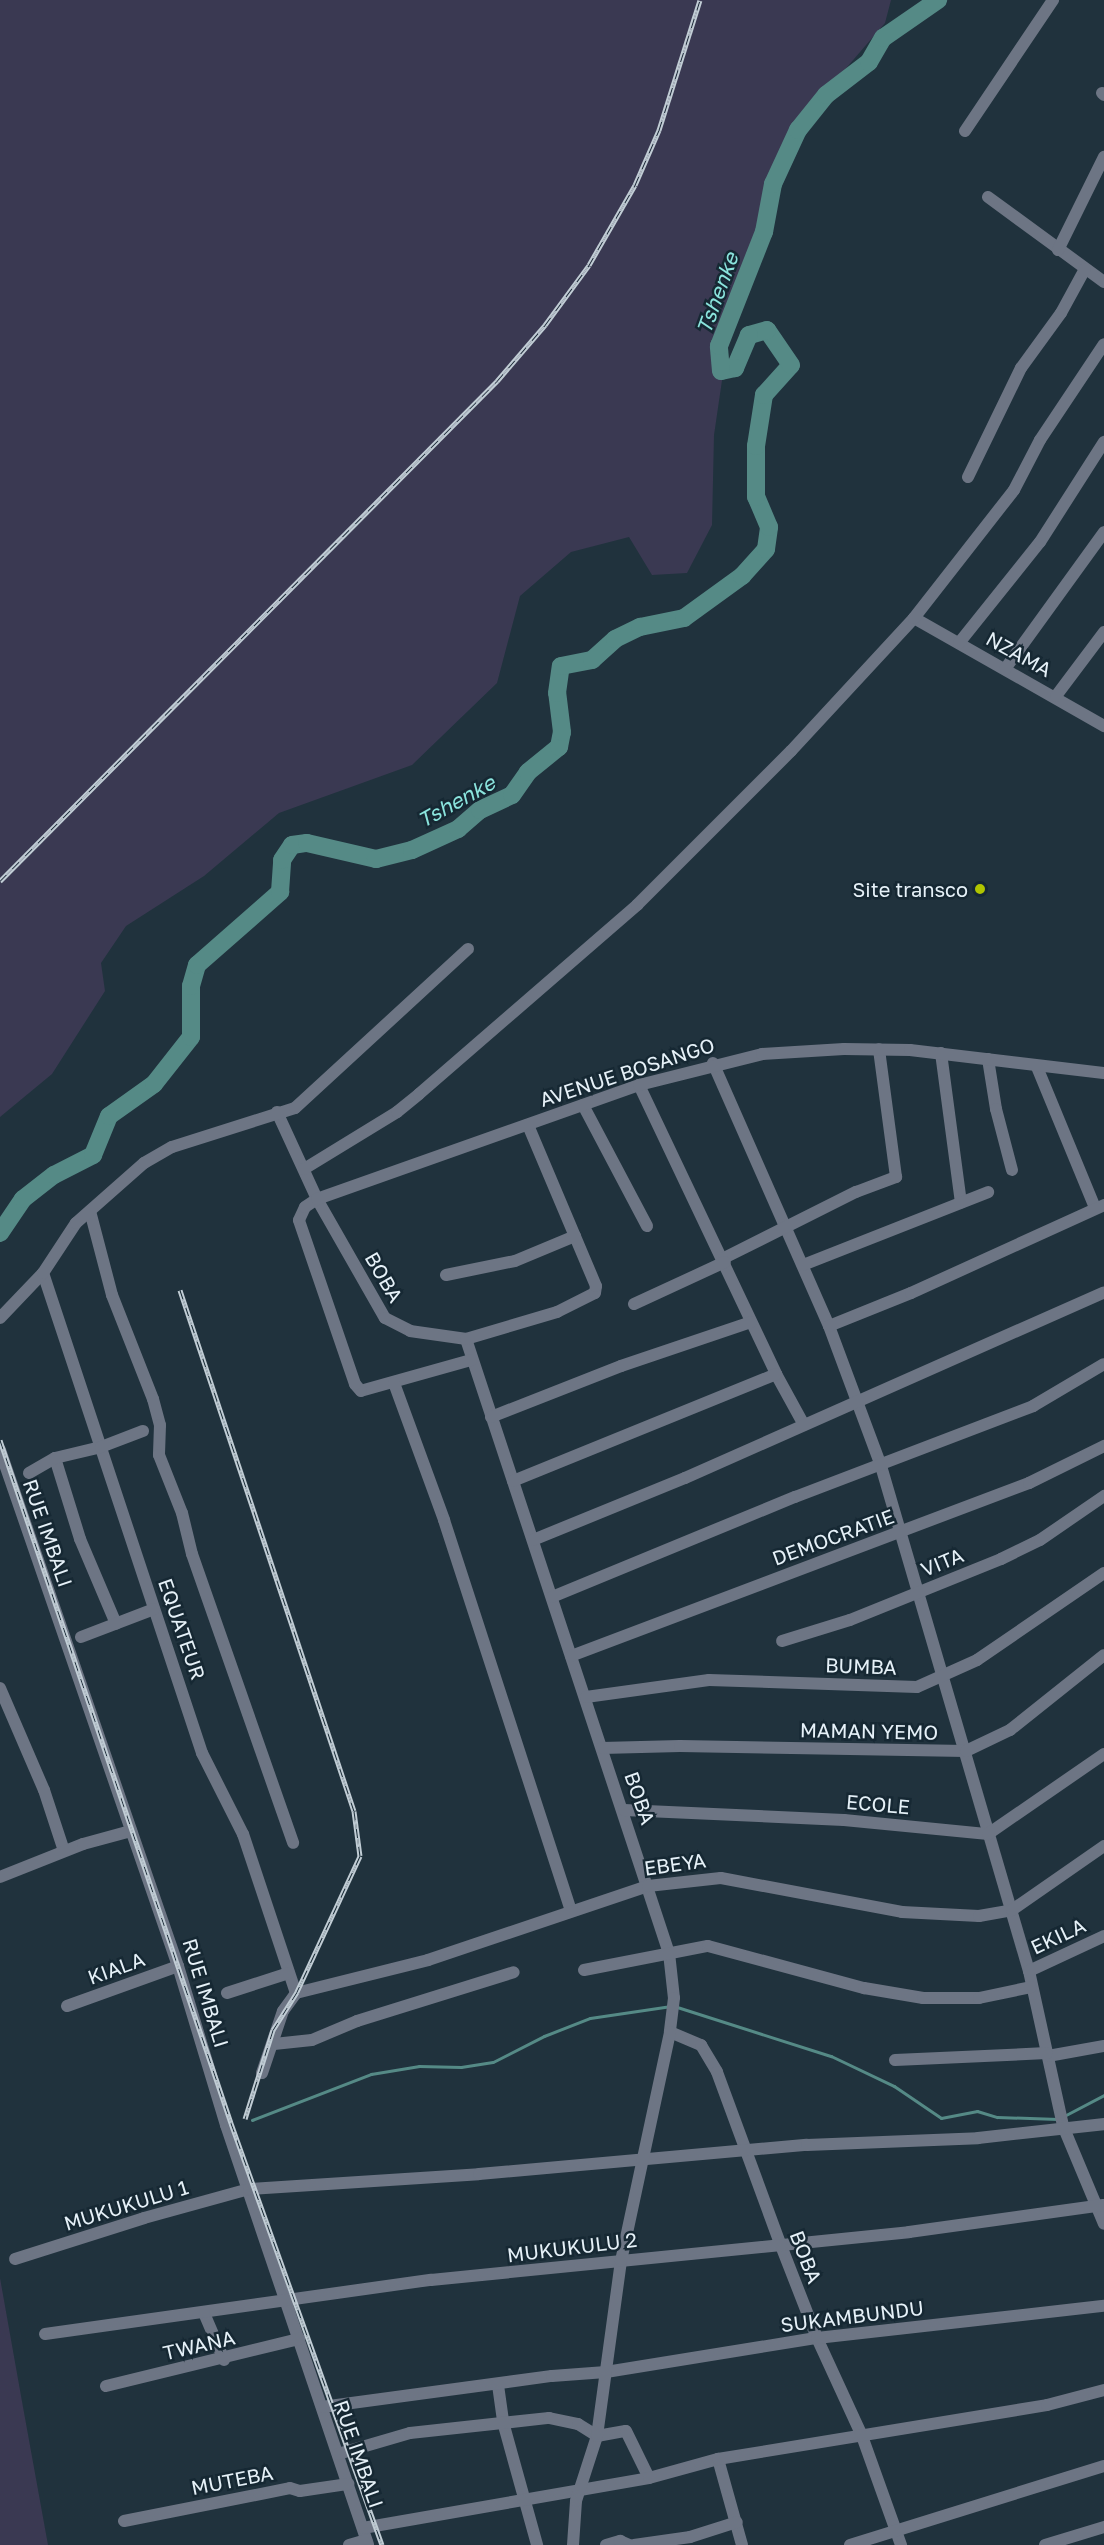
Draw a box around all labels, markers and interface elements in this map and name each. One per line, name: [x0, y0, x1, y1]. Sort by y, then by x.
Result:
water label: Tshenke: [691, 249, 743, 337]
street label: NZAMA: [982, 626, 1056, 682]
water label: Tshenke: [413, 769, 499, 833]
place label: Site transco: [853, 877, 968, 901]
marker: Site transco: [973, 882, 987, 896]
street label: AVENUE BOSANGO: [537, 1032, 717, 1112]
street label: BOBA: [360, 1247, 408, 1307]
street label: RUE IMBALI: [18, 1476, 78, 1590]
street label: DEMOCRATIE: [769, 1504, 897, 1570]
street label: VITA: [917, 1543, 967, 1581]
street label: EQUATEUR: [153, 1575, 211, 1683]
street label: BUMBA: [825, 1653, 897, 1679]
street label: MAMAN YEMO: [800, 1718, 938, 1744]
street label: BOBA: [620, 1768, 660, 1828]
street label: ECOLE: [845, 1789, 911, 1819]
street label: EBEYA: [643, 1848, 707, 1880]
street label: EKILA: [1027, 1913, 1089, 1959]
street label: RUE IMBALI: [178, 1936, 234, 2050]
street label: KIALA: [84, 1947, 148, 1989]
street label: MUKUKULU 1: [61, 2175, 191, 2235]
street label: MUKUKULU 2: [506, 2227, 638, 2267]
street label: BOBA: [785, 2227, 827, 2287]
street label: SUKAMBUNDU: [779, 2295, 925, 2337]
street label: TWANA: [161, 2325, 237, 2365]
street label: RUE IMBALI: [329, 2397, 389, 2511]
street label: MUTEBA: [189, 2460, 275, 2500]

